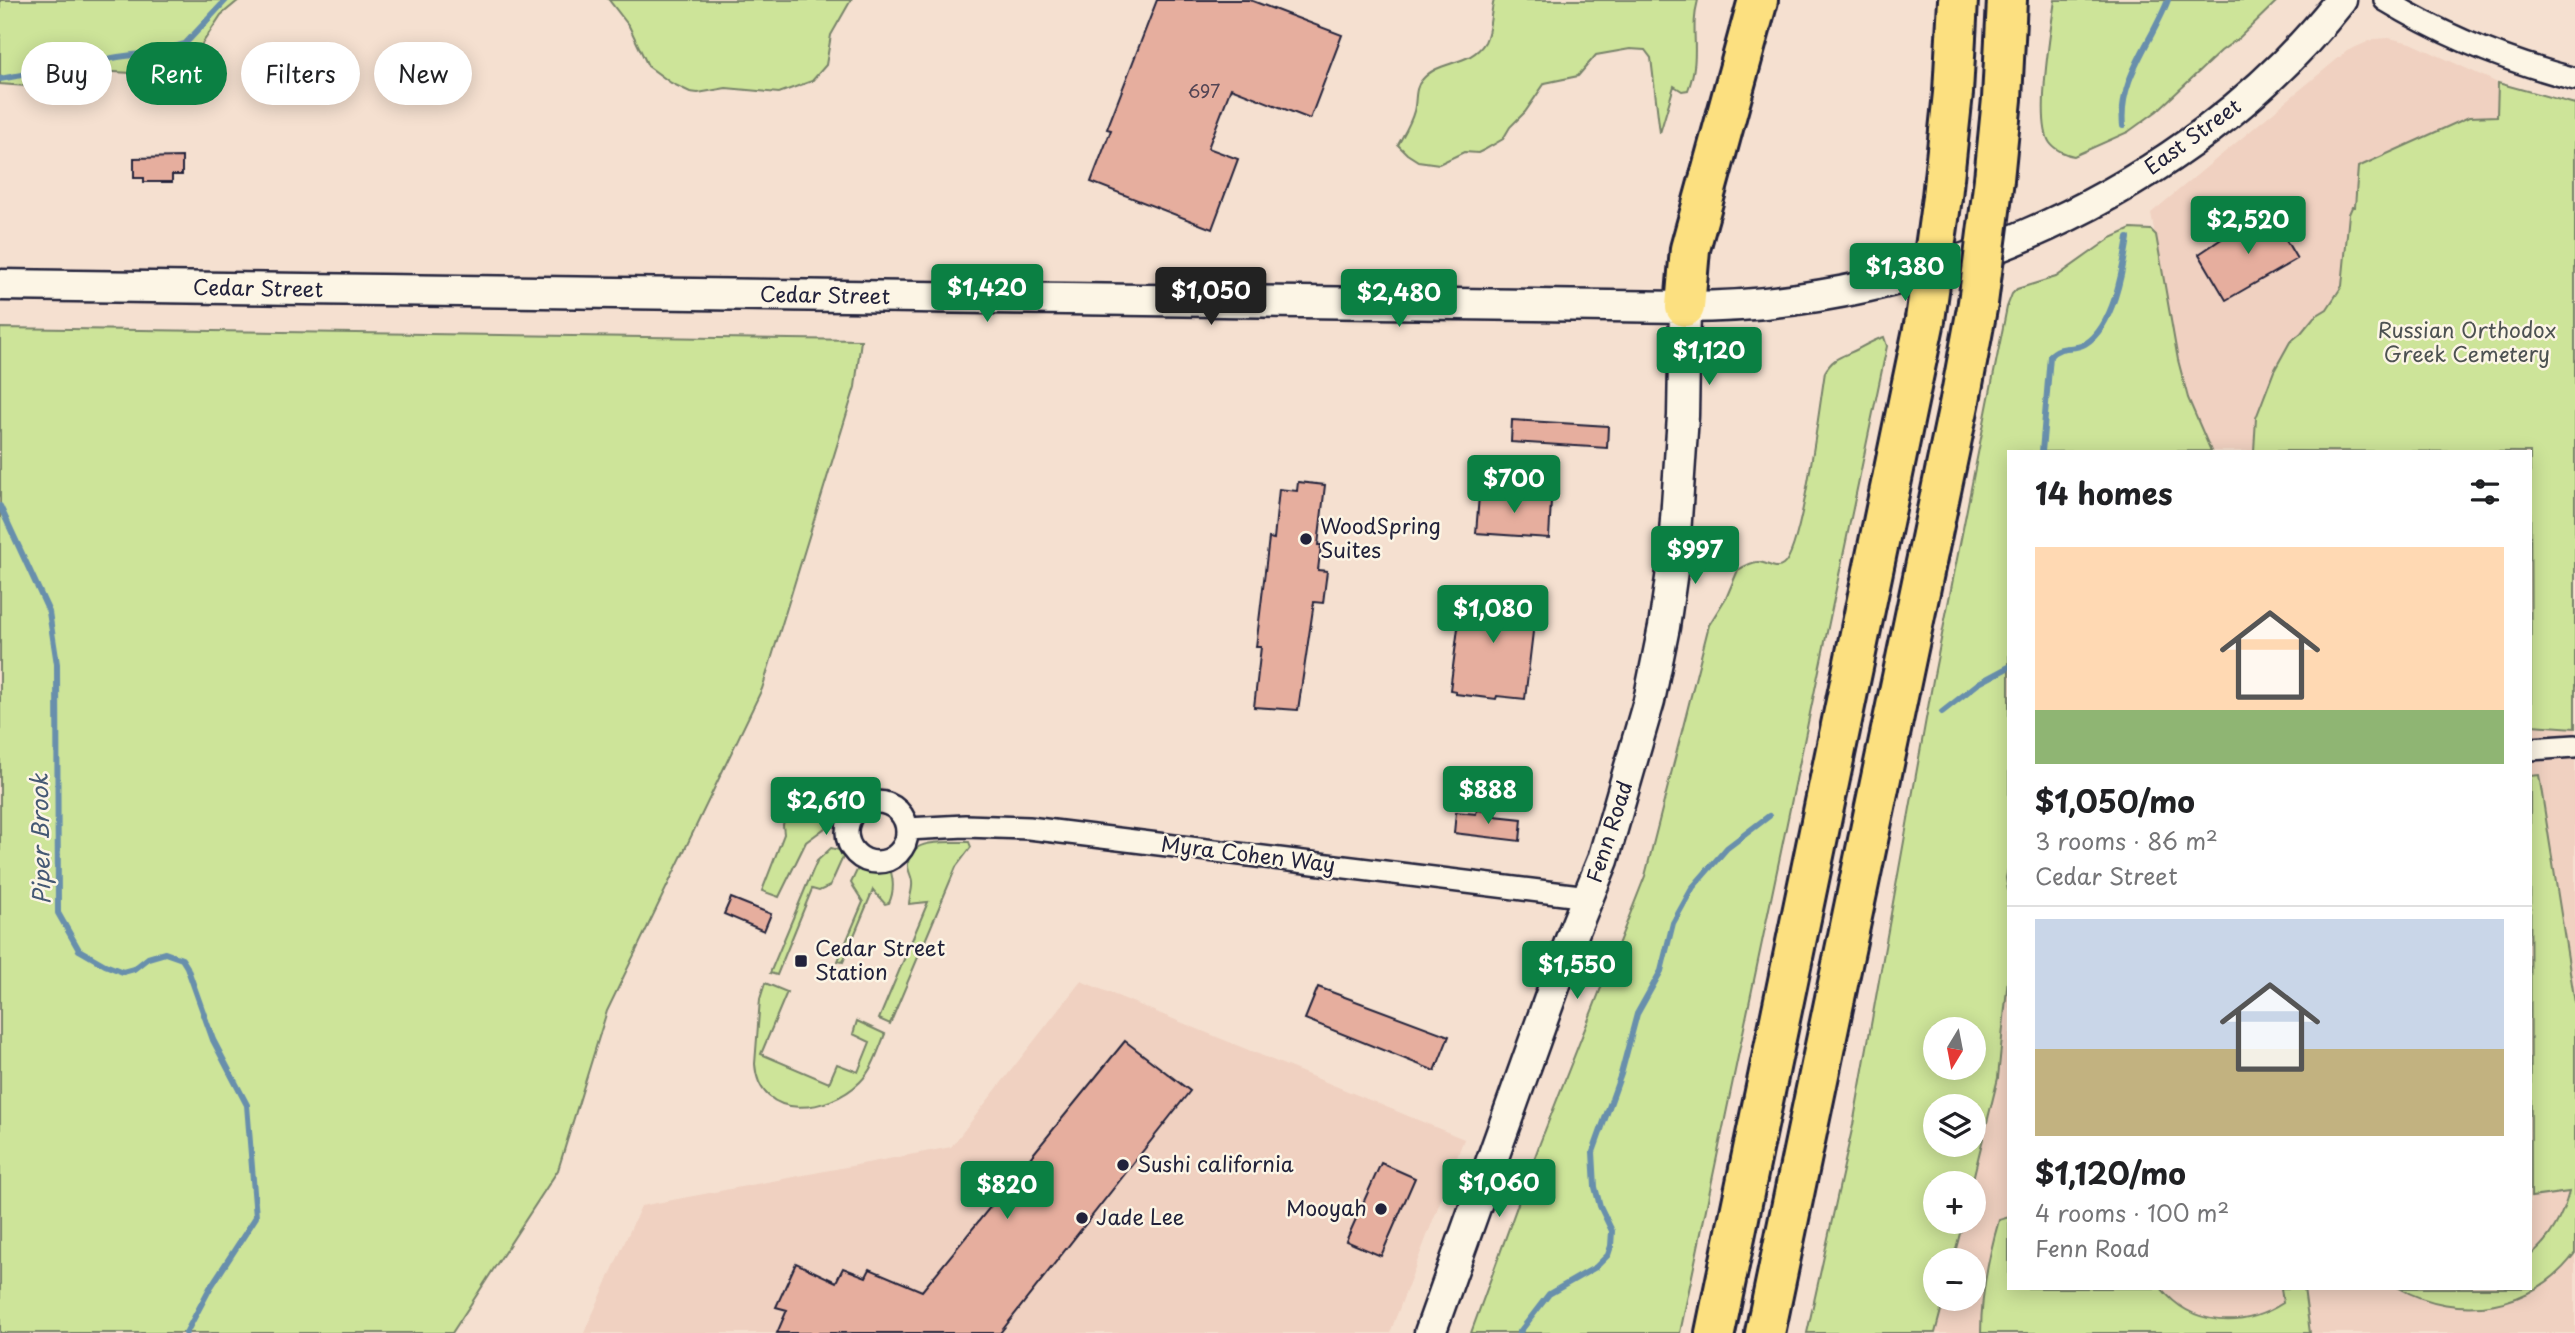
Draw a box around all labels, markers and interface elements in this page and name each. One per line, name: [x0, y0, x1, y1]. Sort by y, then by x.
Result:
chip: Buy: [21, 42, 112, 105]
chip: Rent: [126, 42, 227, 105]
chip: Filters: [241, 42, 360, 105]
chip: New: [374, 42, 472, 105]
house number: 697: [1188, 77, 1220, 104]
street label: East Street: [2137, 89, 2247, 181]
pin: $2,520: [2191, 196, 2305, 256]
text: $2,520: [2207, 201, 2289, 236]
pin: $1,380: [1848, 244, 1962, 303]
text: $1,380: [1866, 248, 1944, 283]
pin: $1,420: [930, 264, 1044, 324]
pin: $1,050: [1154, 268, 1268, 327]
text: $1,420: [947, 269, 1027, 304]
street label: Cedar Street: [193, 270, 323, 304]
pin: $2,480: [1342, 270, 1456, 329]
text: $1,050: [1171, 272, 1251, 307]
text: $2,480: [1357, 274, 1441, 309]
street label: Cedar Street: [760, 277, 890, 311]
park label: Russian Orthodox Greek Cemetery: [2378, 313, 2556, 369]
pin: $1,120: [1652, 328, 1766, 387]
text: $1,120: [1673, 332, 1745, 367]
pin: $700: [1473, 456, 1555, 515]
text: $700: [1483, 460, 1545, 495]
text: 14 homes: [2035, 470, 2173, 515]
icon: filters: [2466, 473, 2504, 511]
place label: WoodSpring Suites: [1320, 509, 1441, 565]
pin: $997: [1654, 526, 1736, 586]
marker: WoodSpring Suites: [1298, 531, 1314, 547]
text: $997: [1667, 531, 1723, 566]
pin: $1,080: [1436, 586, 1550, 645]
text: $1,080: [1453, 590, 1533, 625]
icon: home: [2207, 592, 2333, 718]
pin: $888: [1447, 766, 1529, 826]
text: $888: [1459, 771, 1517, 806]
water label: Piper Brook: [21, 773, 58, 905]
street label: Fenn Road: [1577, 776, 1640, 886]
pin: $2,610: [769, 778, 883, 837]
text: $1,050/mo: [2035, 778, 2195, 823]
text: $2,610: [787, 782, 865, 817]
text: 3 rooms · 86 m²: [2035, 823, 2218, 858]
street label: Myra Cohen Way: [1159, 826, 1337, 880]
text: Cedar Street: [2035, 858, 2178, 893]
place label: Cedar Street Station: [815, 931, 945, 987]
pin: $1,550: [1520, 942, 1634, 1001]
text: $1,550: [1538, 946, 1616, 981]
marker: Cedar Street Station: [793, 953, 809, 969]
icon: home: [2207, 964, 2333, 1090]
north arrow: [1923, 1017, 1986, 1080]
map controls: [1923, 1017, 1986, 1311]
button: layers: [1923, 1094, 1986, 1157]
place label: Sushi california: [1137, 1147, 1294, 1179]
text: $1,120/mo: [2035, 1150, 2186, 1195]
marker: Sushi california: [1115, 1157, 1131, 1173]
pin: $1,060: [1442, 1160, 1556, 1219]
pin: $820: [966, 1162, 1048, 1221]
text: $1,060: [1458, 1164, 1540, 1199]
text: $820: [977, 1166, 1037, 1201]
button: +: [1923, 1171, 1986, 1234]
place label: Mooyah: [1286, 1191, 1367, 1223]
text: 4 rooms · 100 m²: [2035, 1195, 2229, 1230]
place label: Jade Lee: [1096, 1200, 1184, 1232]
marker: Mooyah: [1373, 1201, 1389, 1217]
marker: Jade Lee: [1074, 1210, 1090, 1226]
text: Fenn Road: [2035, 1230, 2150, 1265]
button: −: [1923, 1248, 1986, 1311]

